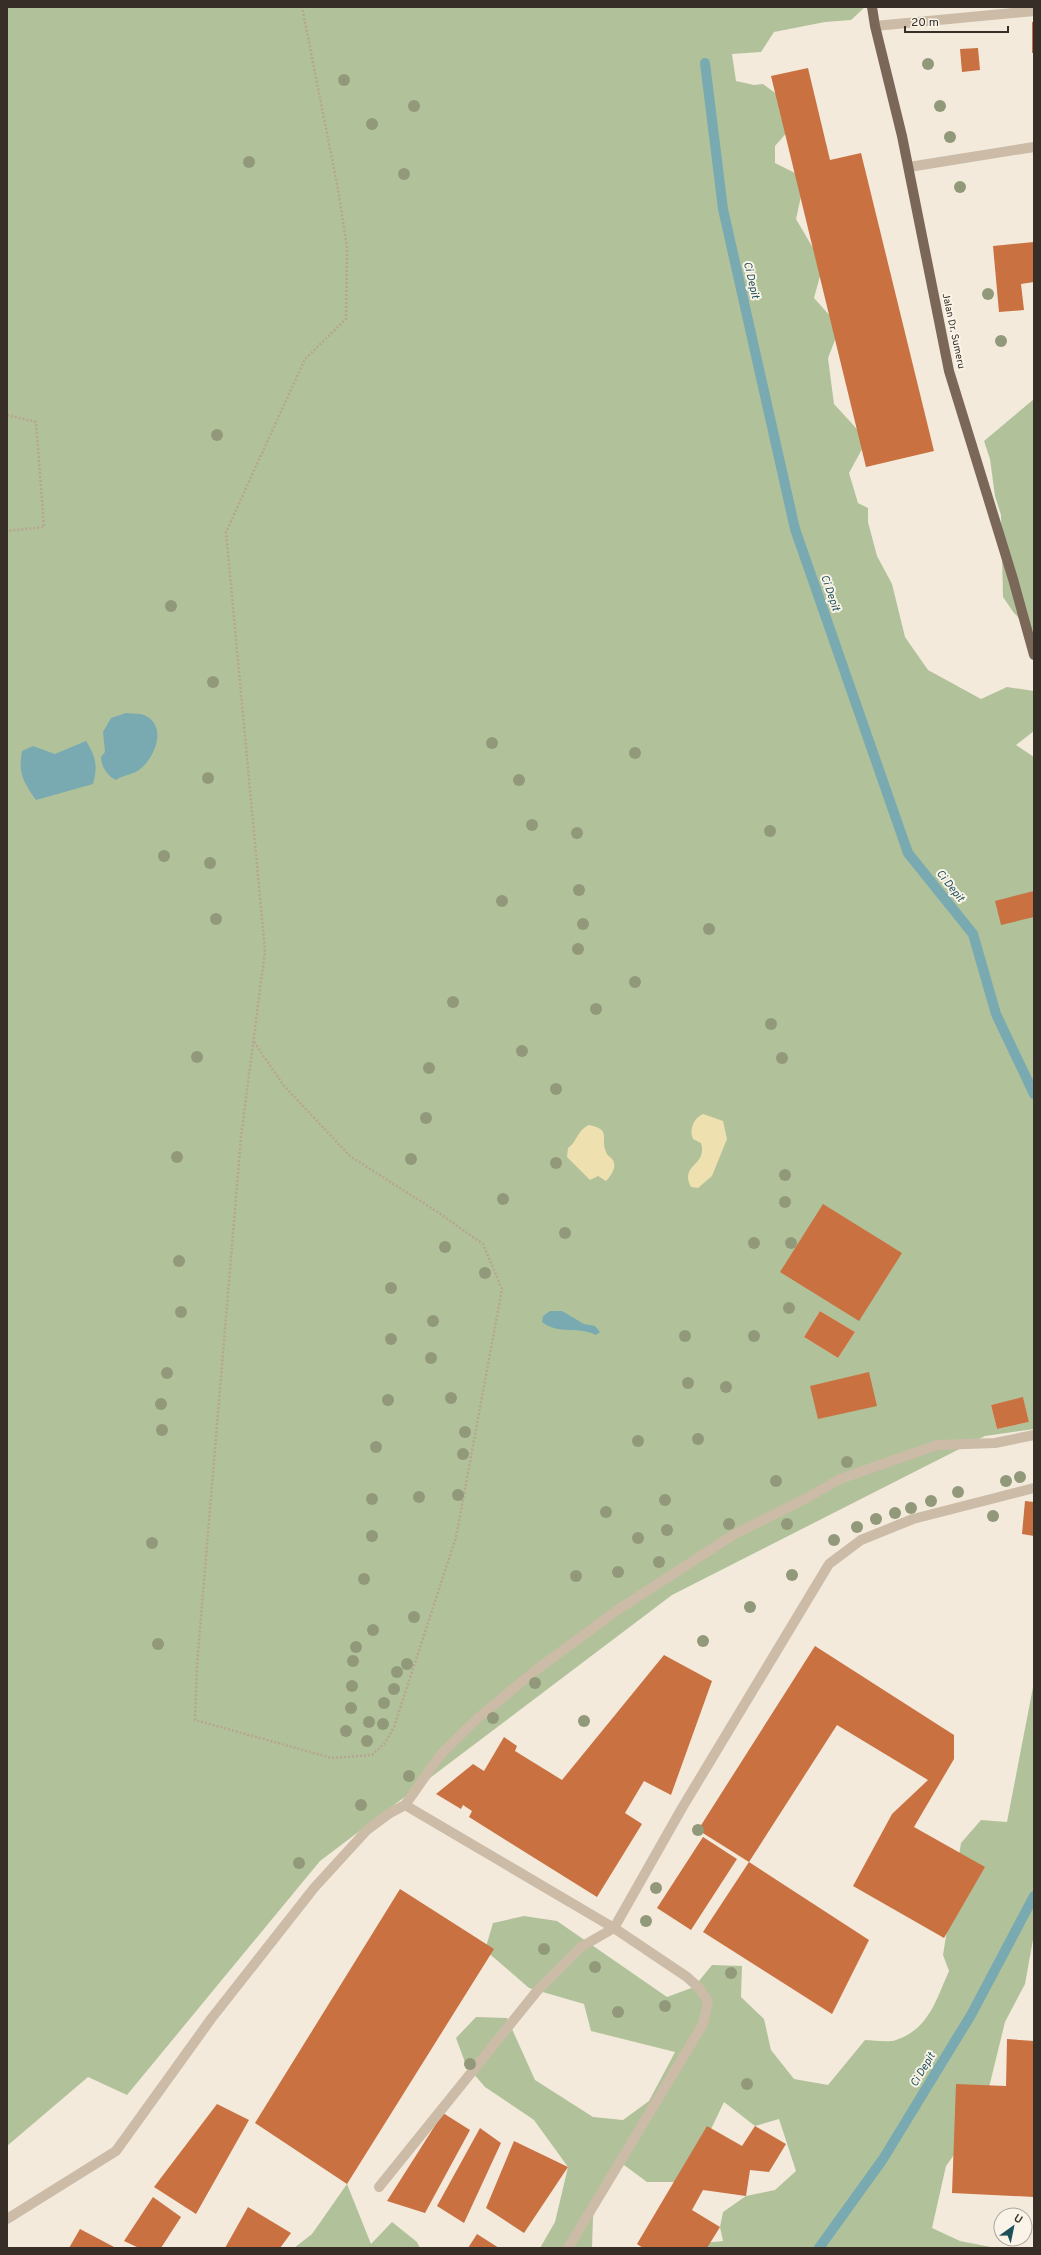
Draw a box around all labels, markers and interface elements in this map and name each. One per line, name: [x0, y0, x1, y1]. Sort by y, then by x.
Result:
scale bar: [905, 8, 1008, 34]
text: 20 m: [911, 15, 939, 31]
water label: Ci Depit: [740, 260, 762, 301]
street label: Jalan Dr. Sumeru: [939, 292, 967, 370]
water label: Ci Depit: [817, 573, 843, 614]
water label: Ci Depit: [933, 867, 968, 906]
water label: Ci Depit: [907, 2049, 939, 2090]
north arrow: [993, 2207, 1033, 2247]
text: U: [1011, 2211, 1025, 2227]

